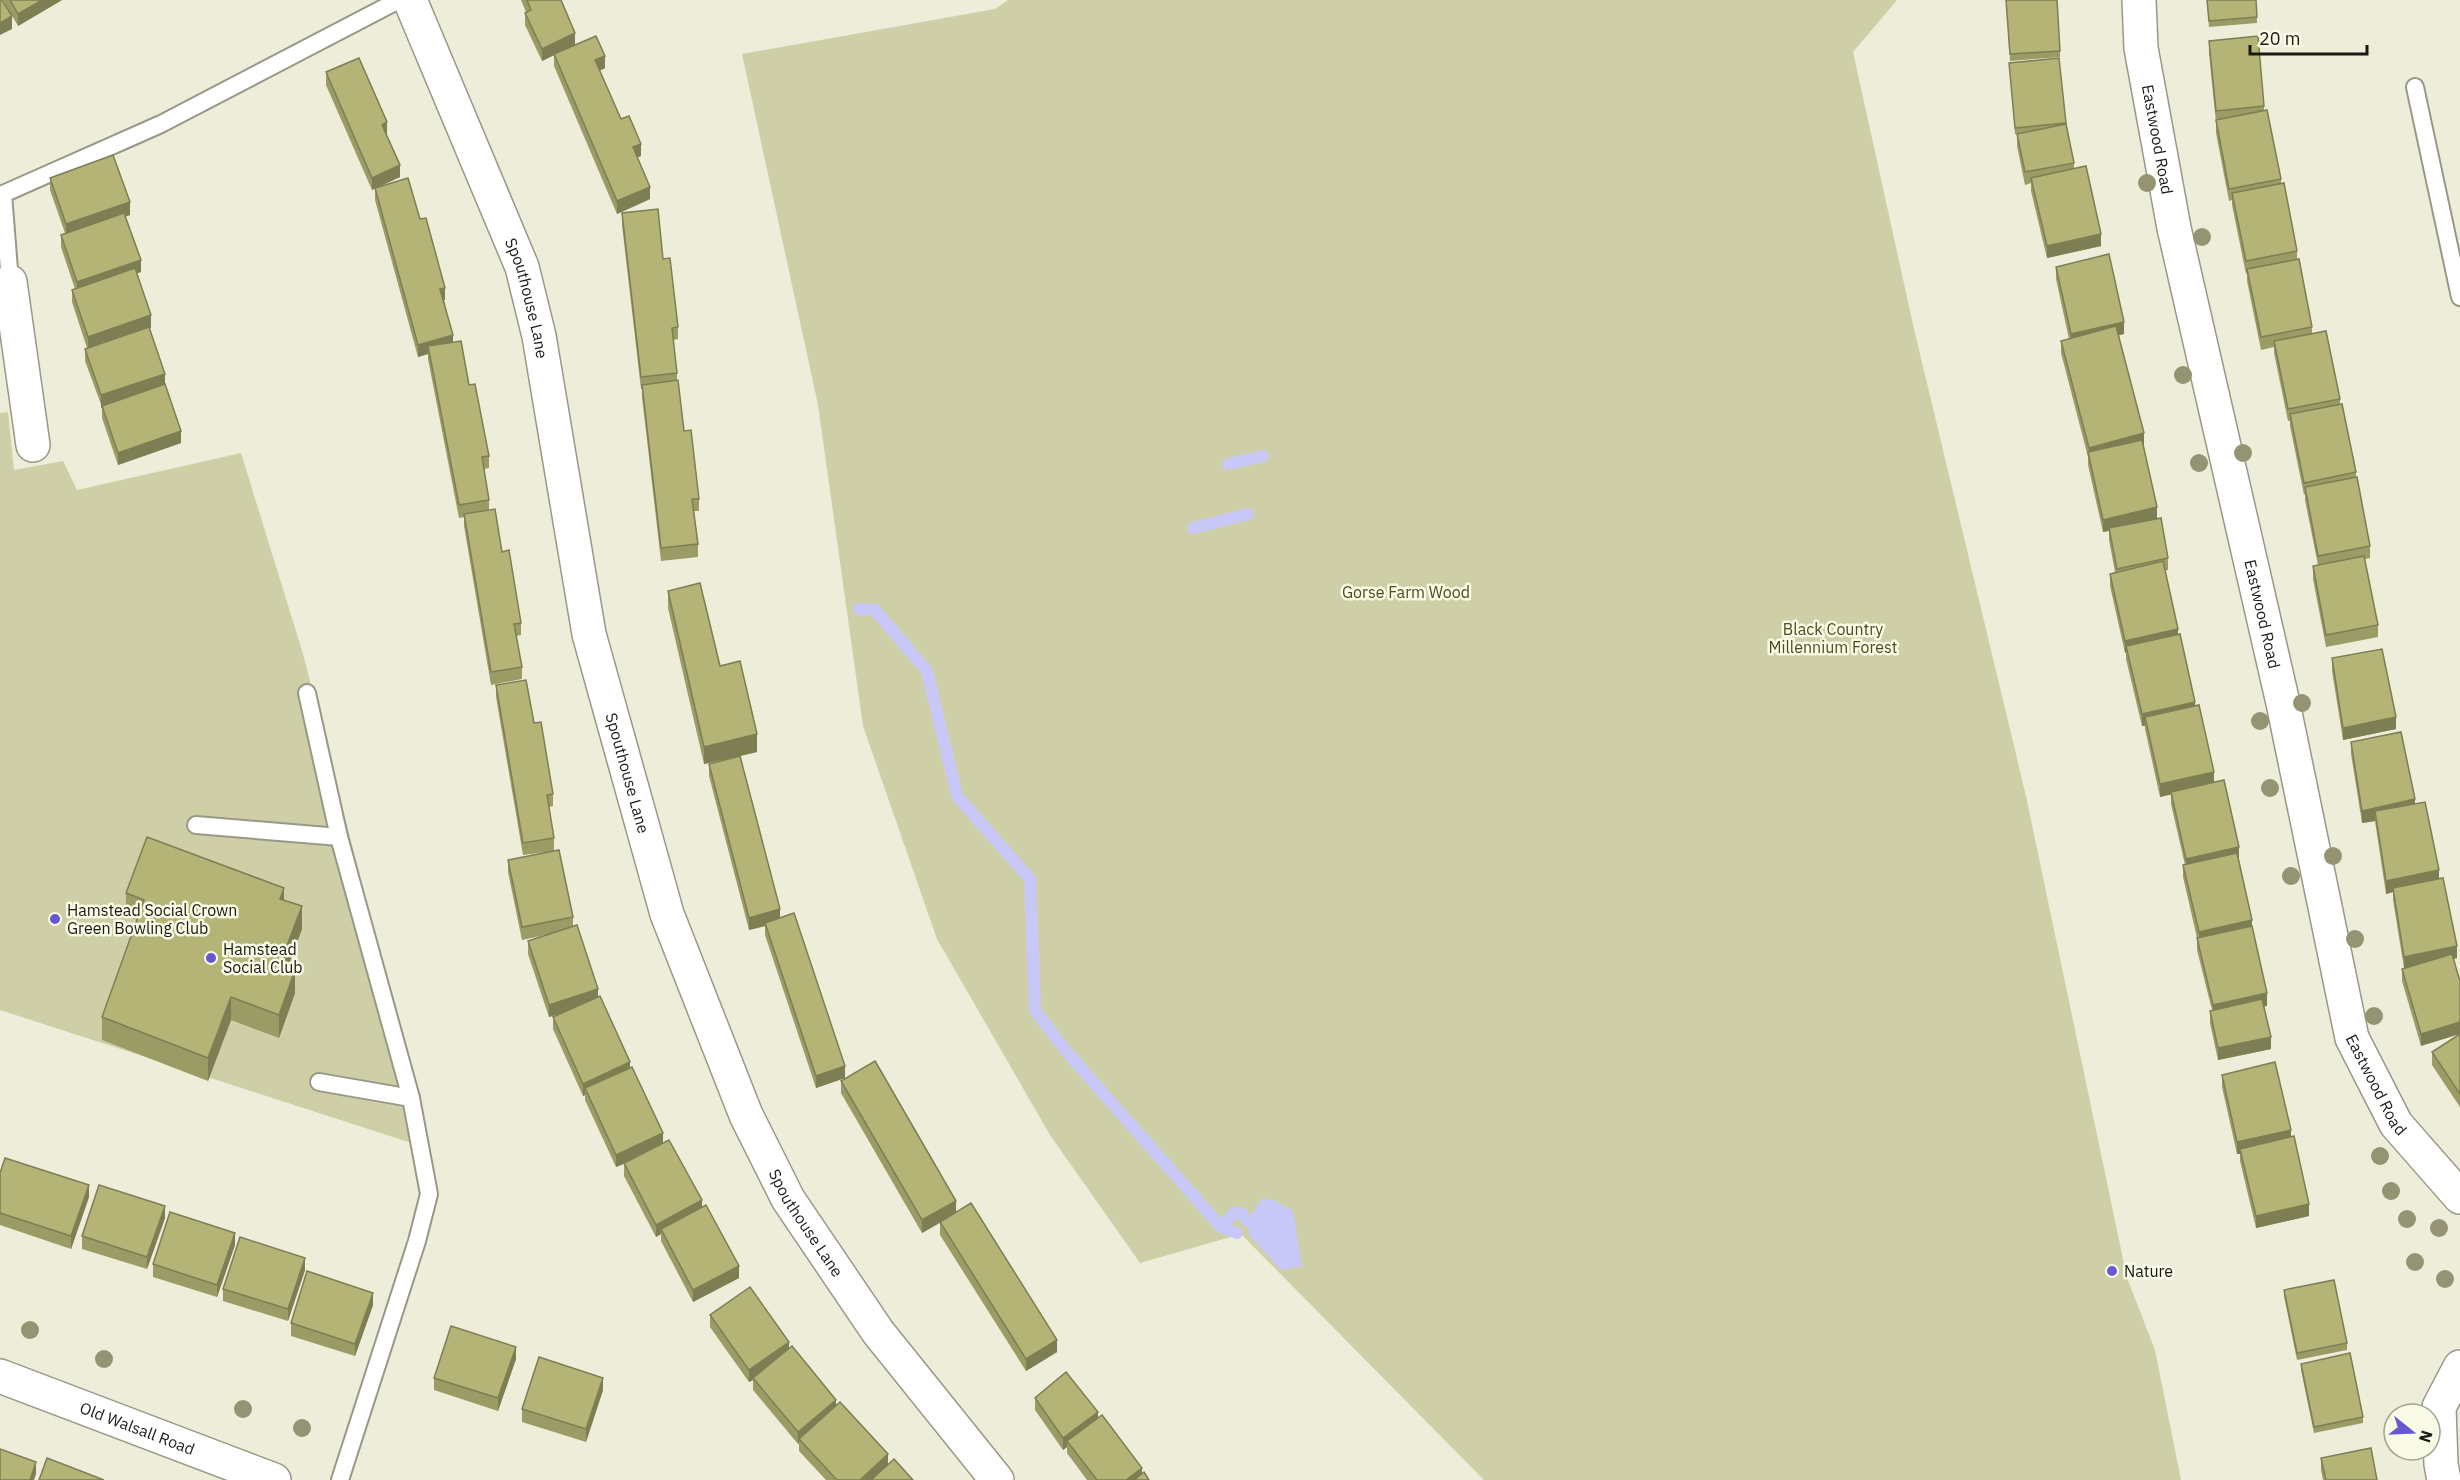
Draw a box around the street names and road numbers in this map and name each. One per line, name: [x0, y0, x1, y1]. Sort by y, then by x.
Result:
street label: Eastwood Road: [2138, 83, 2178, 196]
street label: Spouthouse Lane: [501, 235, 553, 360]
street label: Eastwood Road: [2240, 557, 2285, 670]
street label: Spouthouse Lane: [601, 710, 654, 836]
street label: Eastwood Road: [2342, 1031, 2411, 1139]
street label: Spouthouse Lane: [765, 1166, 848, 1281]
street label: Old Walsall Road: [77, 1397, 198, 1459]

